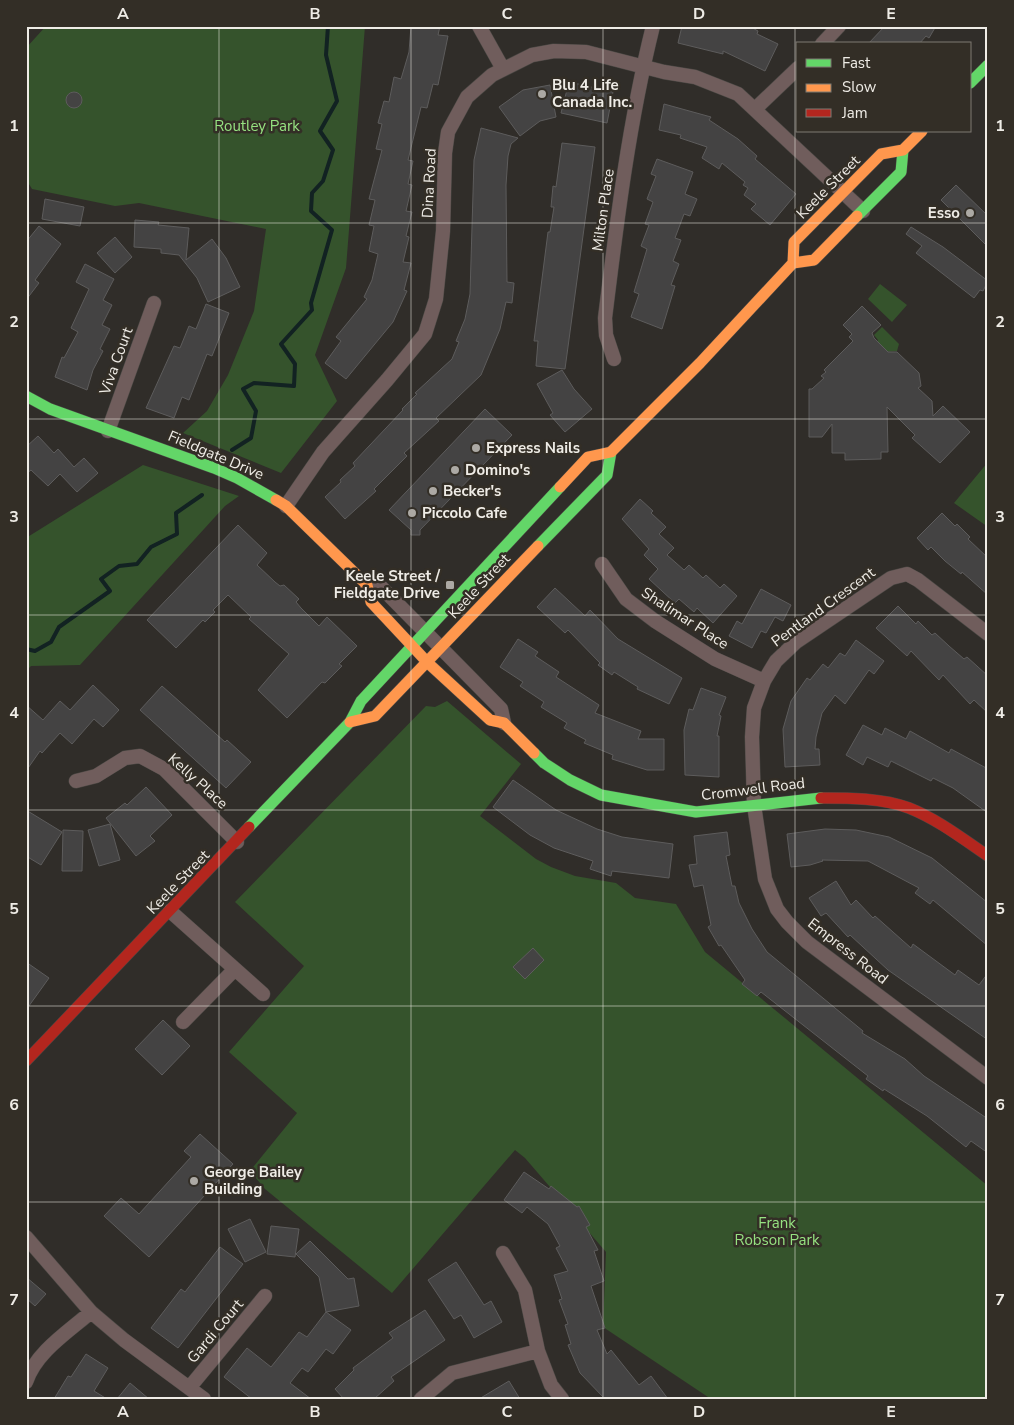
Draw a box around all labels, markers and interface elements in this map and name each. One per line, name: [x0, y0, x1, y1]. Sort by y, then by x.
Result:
text: A: [117, 3, 129, 25]
text: B: [309, 3, 321, 25]
text: C: [502, 3, 513, 25]
text: D: [693, 3, 705, 25]
text: E: [886, 3, 896, 25]
legend: [796, 42, 972, 132]
text: Fast: [842, 53, 871, 73]
place label: Blu 4 Life Canada Inc.: [552, 75, 632, 112]
text: Slow: [842, 77, 877, 97]
marker: Blu 4 Life Canada Inc.: [536, 88, 548, 100]
text: Jam: [841, 103, 868, 123]
text: 1: [9, 115, 19, 137]
text: 1: [995, 115, 1005, 137]
park label: Routley Park: [214, 116, 300, 136]
street label: Dina Road: [417, 148, 441, 218]
street label: Keele Street: [792, 150, 865, 223]
street label: Milton Place: [587, 167, 619, 253]
place label: Esso: [928, 203, 960, 223]
marker: Esso: [964, 207, 976, 219]
text: 2: [9, 311, 19, 333]
text: 2: [995, 311, 1005, 333]
street label: Viva Court: [94, 324, 138, 399]
street label: Fieldgate Drive: [165, 426, 267, 484]
place label: Express Nails: [486, 438, 580, 458]
marker: Express Nails: [470, 442, 482, 454]
place label: Domino's: [465, 460, 530, 480]
marker: Domino's: [449, 464, 461, 476]
place label: Becker's: [443, 481, 501, 501]
marker: Becker's: [427, 485, 439, 497]
place label: Piccolo Cafe: [422, 503, 507, 523]
text: 3: [9, 506, 19, 528]
text: 3: [995, 506, 1005, 528]
marker: Piccolo Cafe: [406, 507, 418, 519]
street label: Keele Street: [444, 549, 515, 623]
street label: Pentland Crescent: [767, 562, 879, 651]
place label: Keele Street / Fieldgate Drive: [334, 566, 440, 603]
marker: Keele Street / Fieldgate Drive: [444, 579, 456, 591]
street label: Shalimar Place: [637, 582, 733, 654]
text: 4: [9, 702, 19, 724]
text: 4: [995, 702, 1005, 724]
street label: Kelly Place: [164, 749, 232, 813]
street label: Cromwell Road: [700, 773, 806, 805]
street label: Keele Street: [142, 845, 214, 919]
text: 5: [9, 898, 19, 920]
text: 5: [995, 898, 1005, 920]
street label: Empress Road: [804, 913, 892, 989]
text: 6: [9, 1094, 19, 1116]
text: 6: [995, 1094, 1005, 1116]
place label: George Bailey Building: [204, 1162, 302, 1199]
marker: George Bailey Building: [188, 1175, 200, 1187]
park label: Frank Robson Park: [735, 1213, 820, 1250]
text: 7: [9, 1289, 19, 1311]
text: 7: [995, 1289, 1005, 1311]
street label: Gardi Court: [182, 1294, 248, 1367]
text: A: [117, 1401, 129, 1423]
text: B: [309, 1401, 321, 1423]
text: C: [502, 1401, 513, 1423]
text: D: [693, 1401, 705, 1423]
text: E: [886, 1401, 896, 1423]

